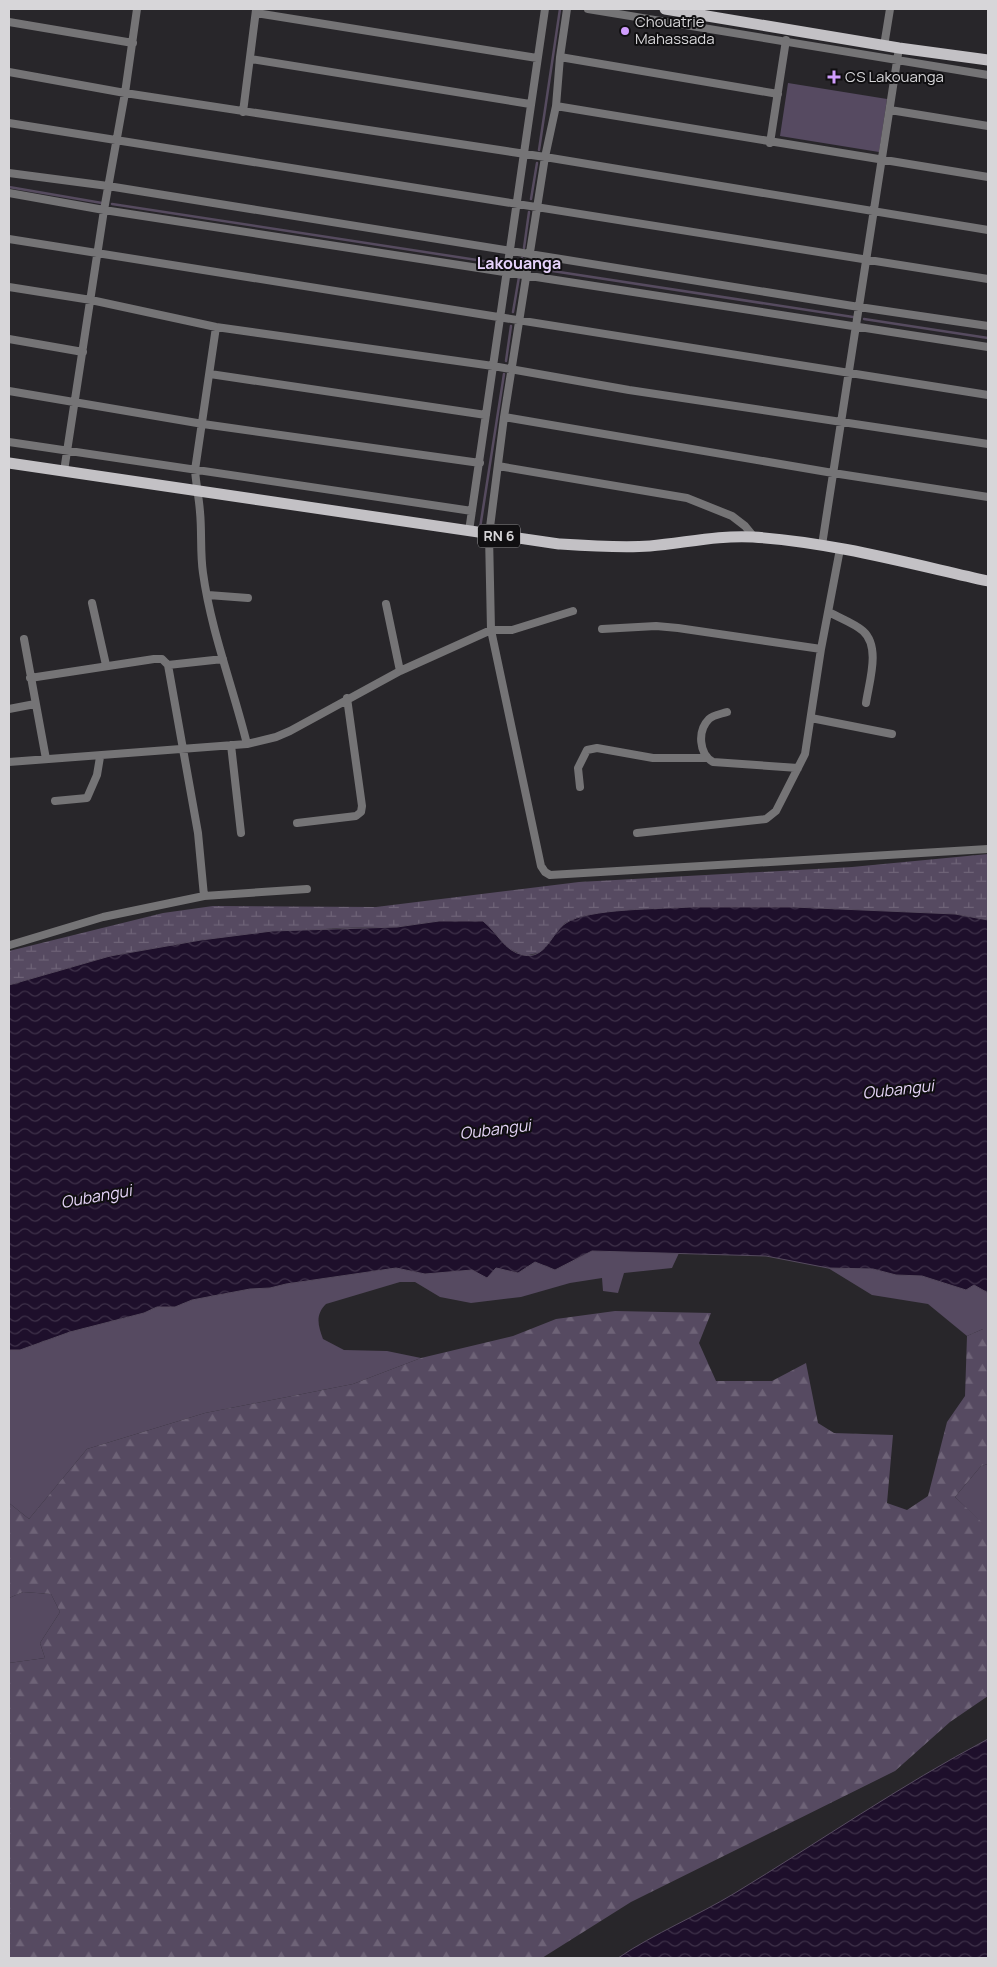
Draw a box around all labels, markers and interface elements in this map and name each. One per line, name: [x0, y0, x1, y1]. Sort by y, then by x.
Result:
place label: Chouatrie Mahassada: [635, 11, 714, 49]
marker: Chouatrie Mahassada: [619, 25, 631, 37]
place label: CS Lakouanga: [845, 66, 944, 87]
marker: CS Lakouanga: [827, 70, 841, 84]
district label: Lakouanga: [477, 252, 561, 274]
road number: RN 6: [478, 524, 520, 548]
water label: Oubangui: [861, 1074, 937, 1104]
water label: Oubangui: [458, 1113, 534, 1144]
water label: Oubangui: [59, 1179, 135, 1213]

